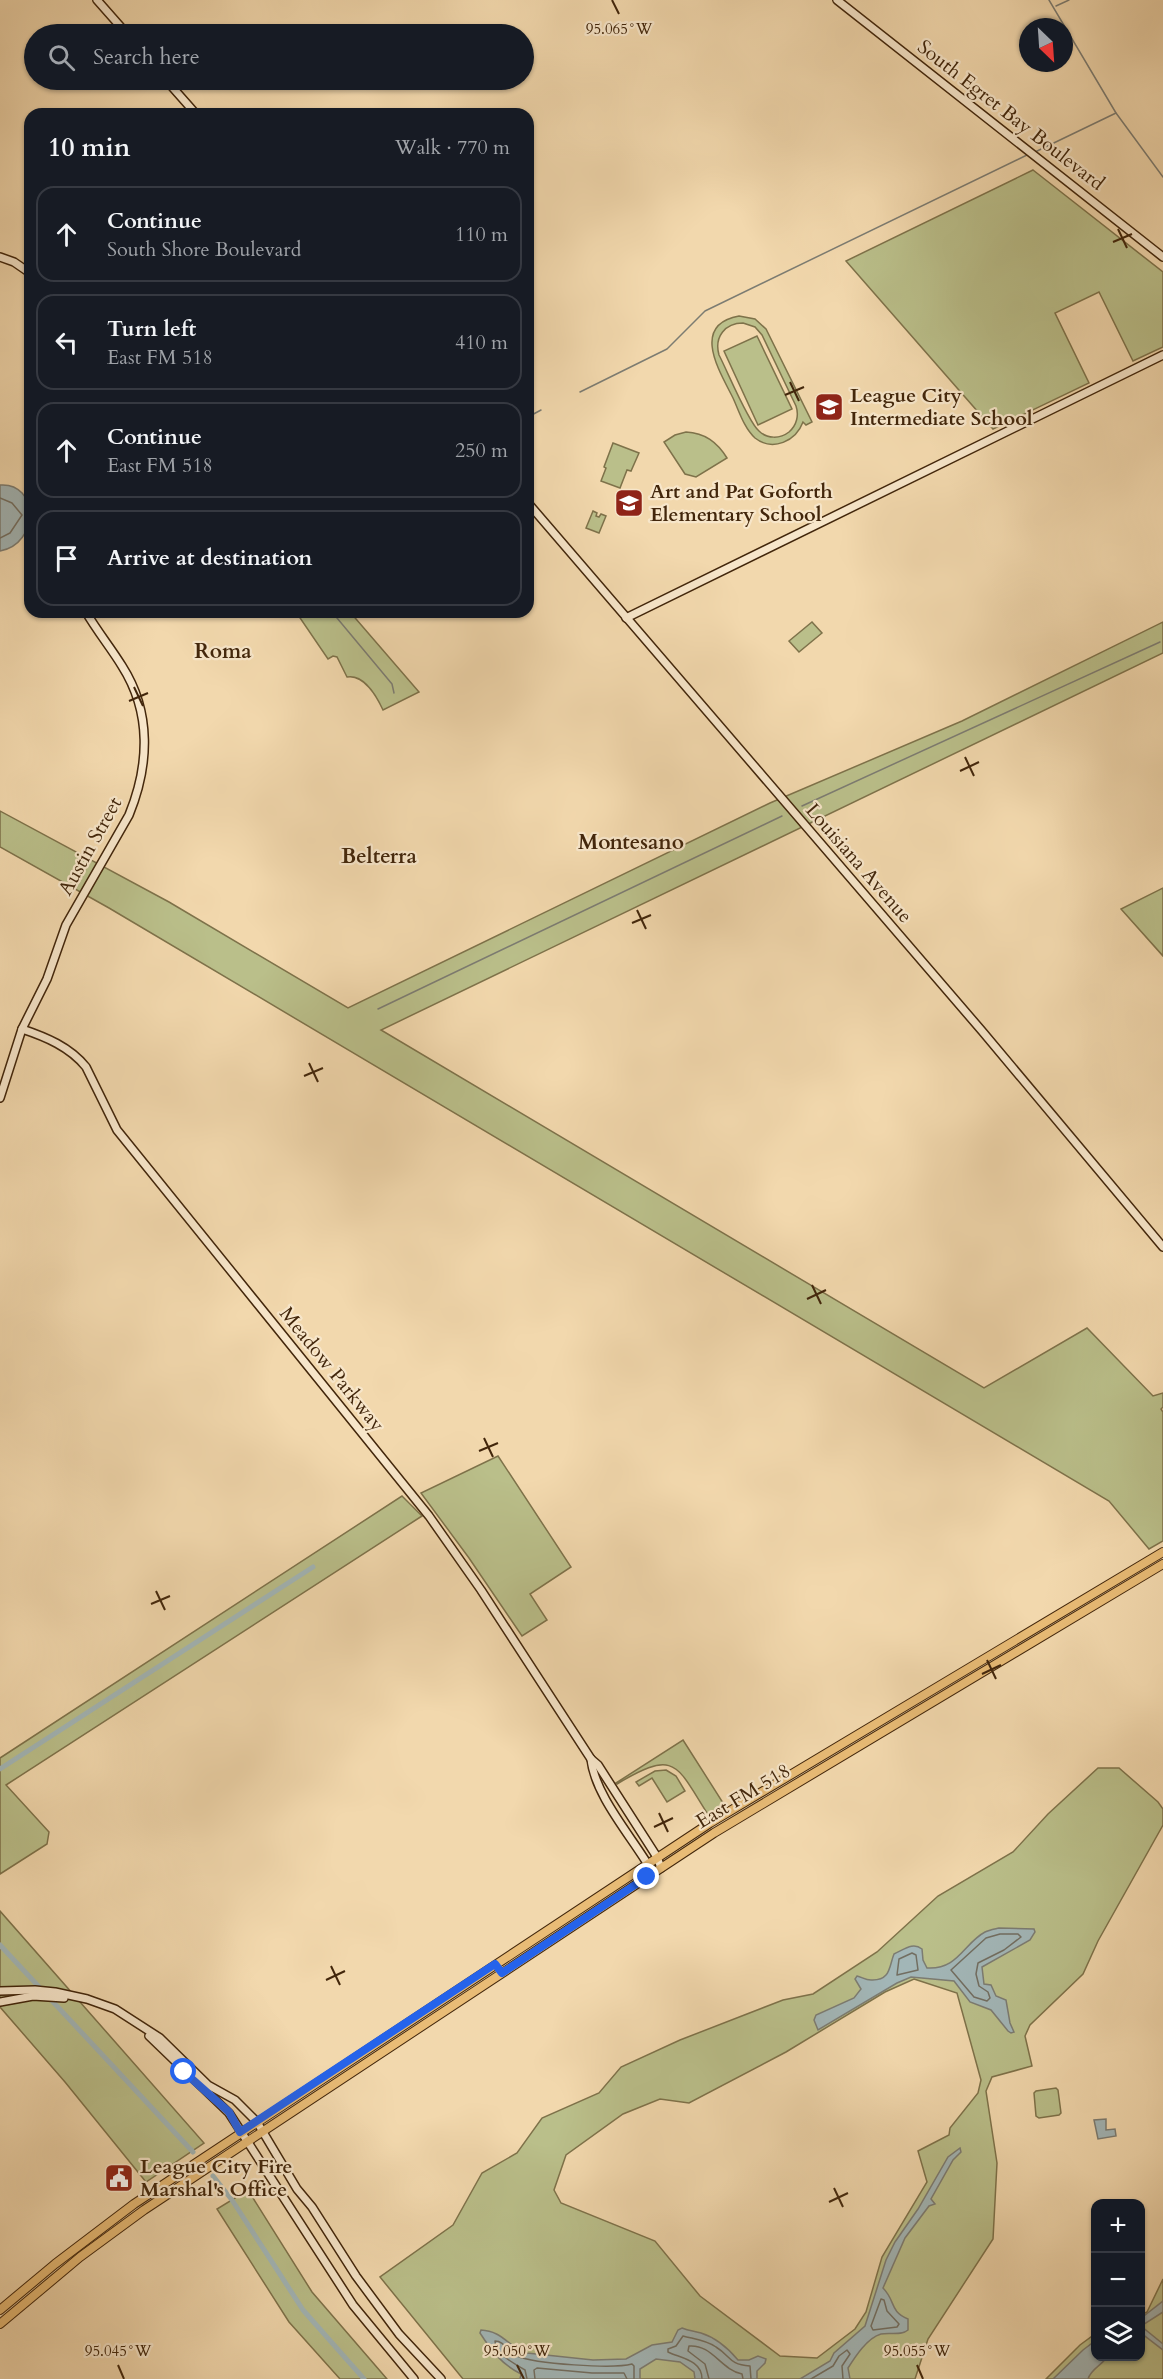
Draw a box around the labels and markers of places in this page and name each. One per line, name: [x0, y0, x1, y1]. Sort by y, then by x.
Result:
place label: League City Intermediate School: [850, 382, 1033, 432]
school or university icon: League City Intermediate School: [813, 391, 845, 423]
place label: Art and Pat Goforth Elementary School: [650, 478, 833, 528]
school or university icon: Art and Pat Goforth Elementary School: [613, 487, 645, 519]
place label: League City Fire Marshal's Office: [140, 2153, 292, 2203]
public building icon: League City Fire Marshal's Office: [103, 2162, 135, 2194]

